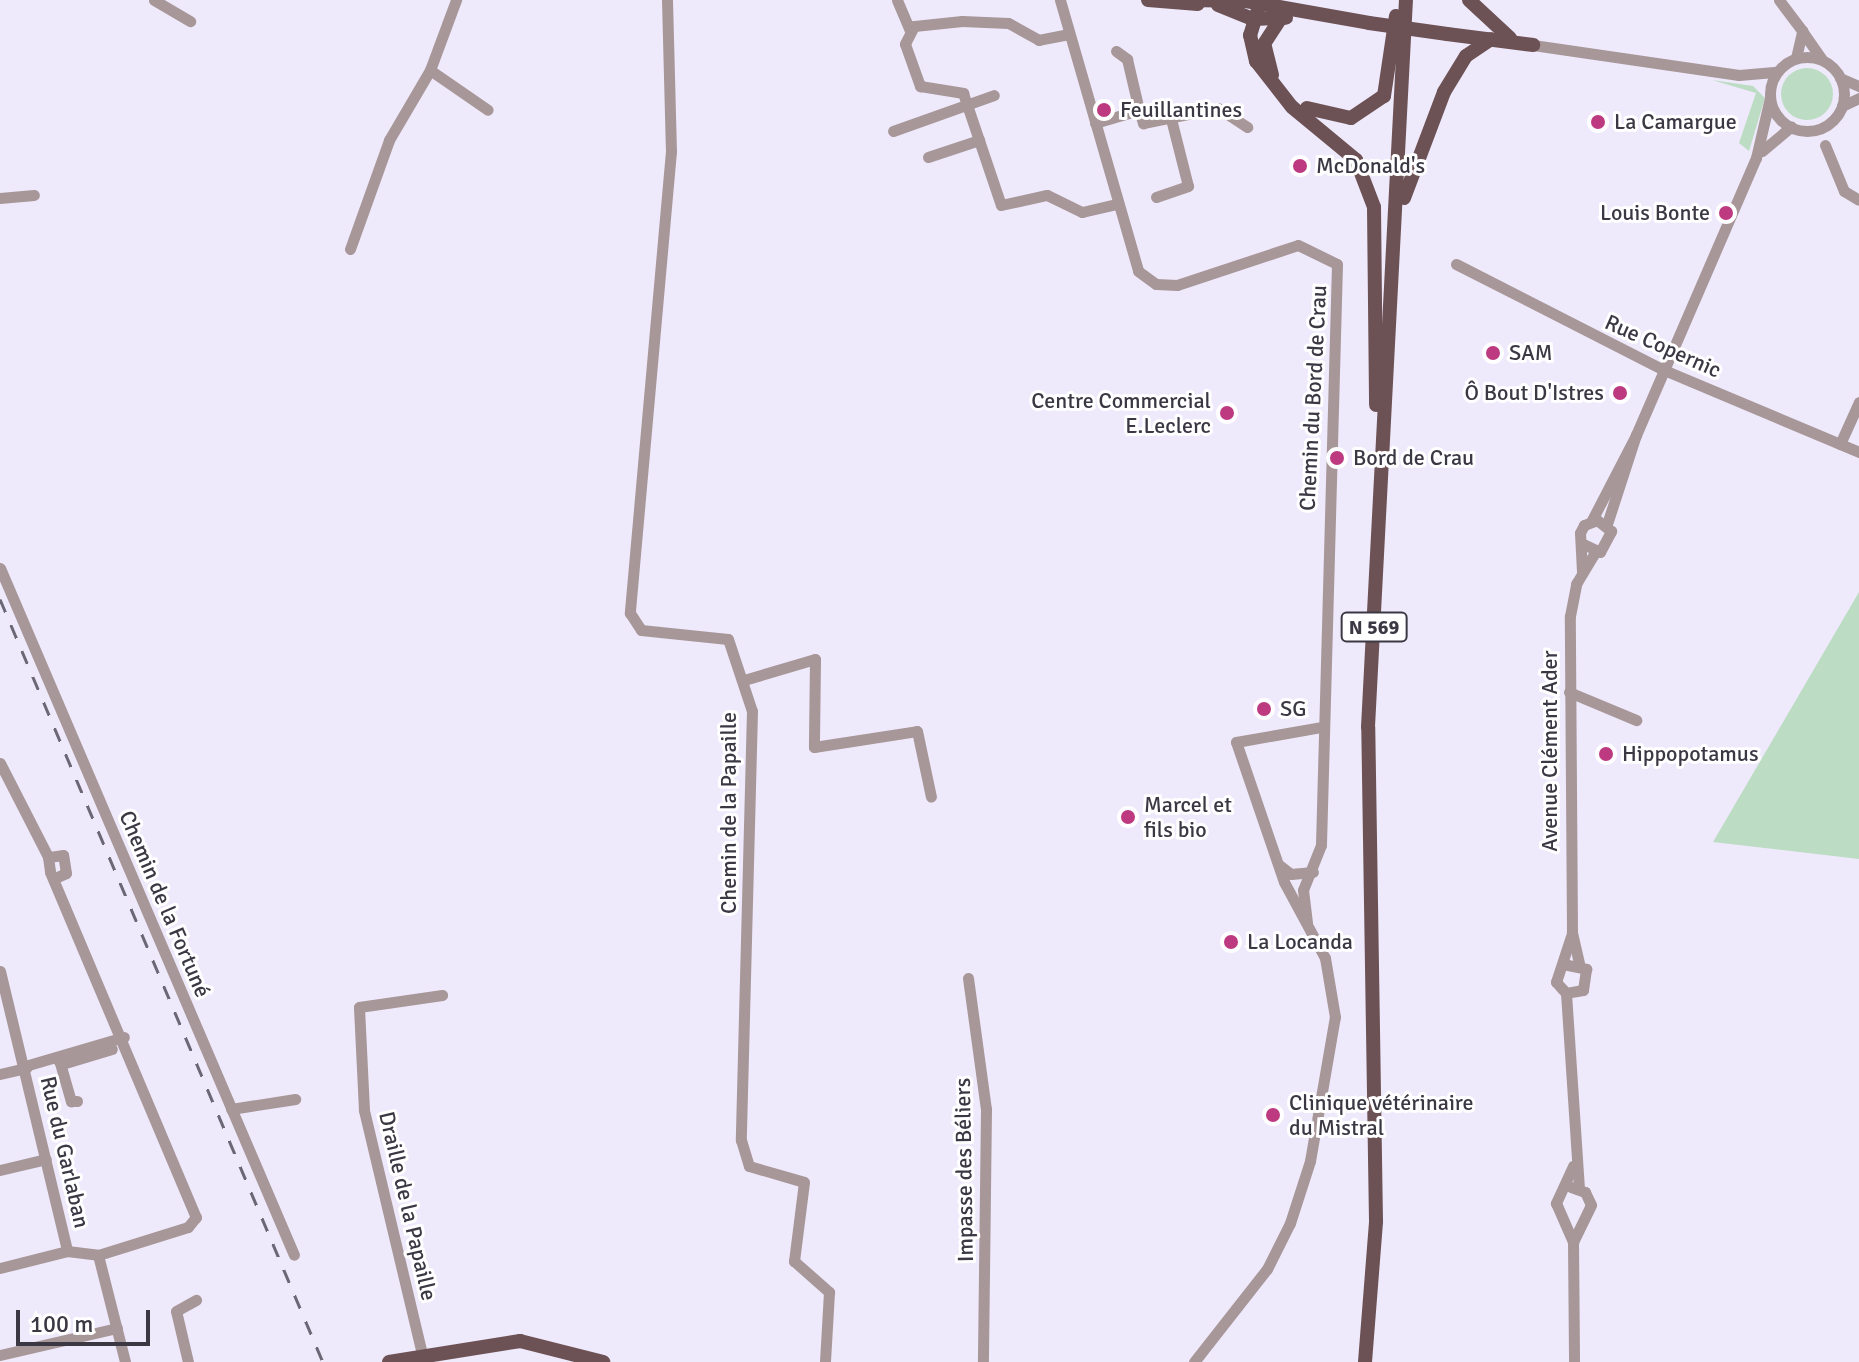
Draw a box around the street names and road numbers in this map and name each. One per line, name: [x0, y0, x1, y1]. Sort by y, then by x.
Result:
street label: Chemin du Bord de Crau: [1294, 284, 1332, 512]
street label: Rue Copernic: [1601, 309, 1725, 383]
road number: N 569: [1340, 611, 1408, 643]
street label: Avenue Clément Ader: [1537, 650, 1563, 852]
street label: Chemin de la Papaille: [716, 712, 742, 914]
street label: Chemin de la Fortuné: [114, 807, 216, 1001]
street label: Rue du Garlaban: [35, 1074, 95, 1230]
street label: Impasse des Béliers: [949, 1078, 979, 1262]
street label: Draille de la Papaille: [373, 1109, 443, 1303]

